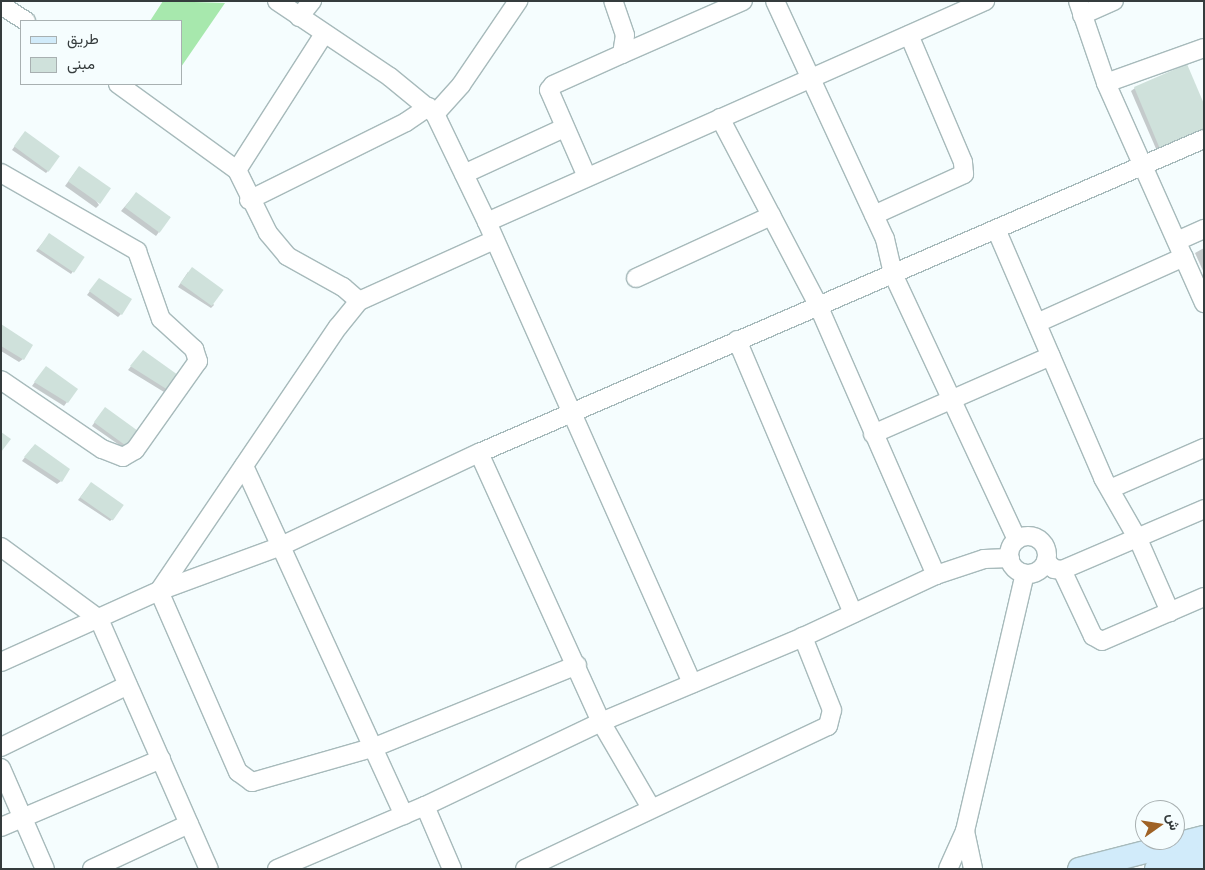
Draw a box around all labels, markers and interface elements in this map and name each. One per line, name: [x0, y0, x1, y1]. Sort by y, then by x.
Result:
legend: [20, 20, 182, 85]
text: طريق: [67, 28, 99, 48]
text: مبنى: [67, 53, 95, 73]
north arrow: [1135, 800, 1185, 850]
text: ش: [1163, 811, 1185, 832]

